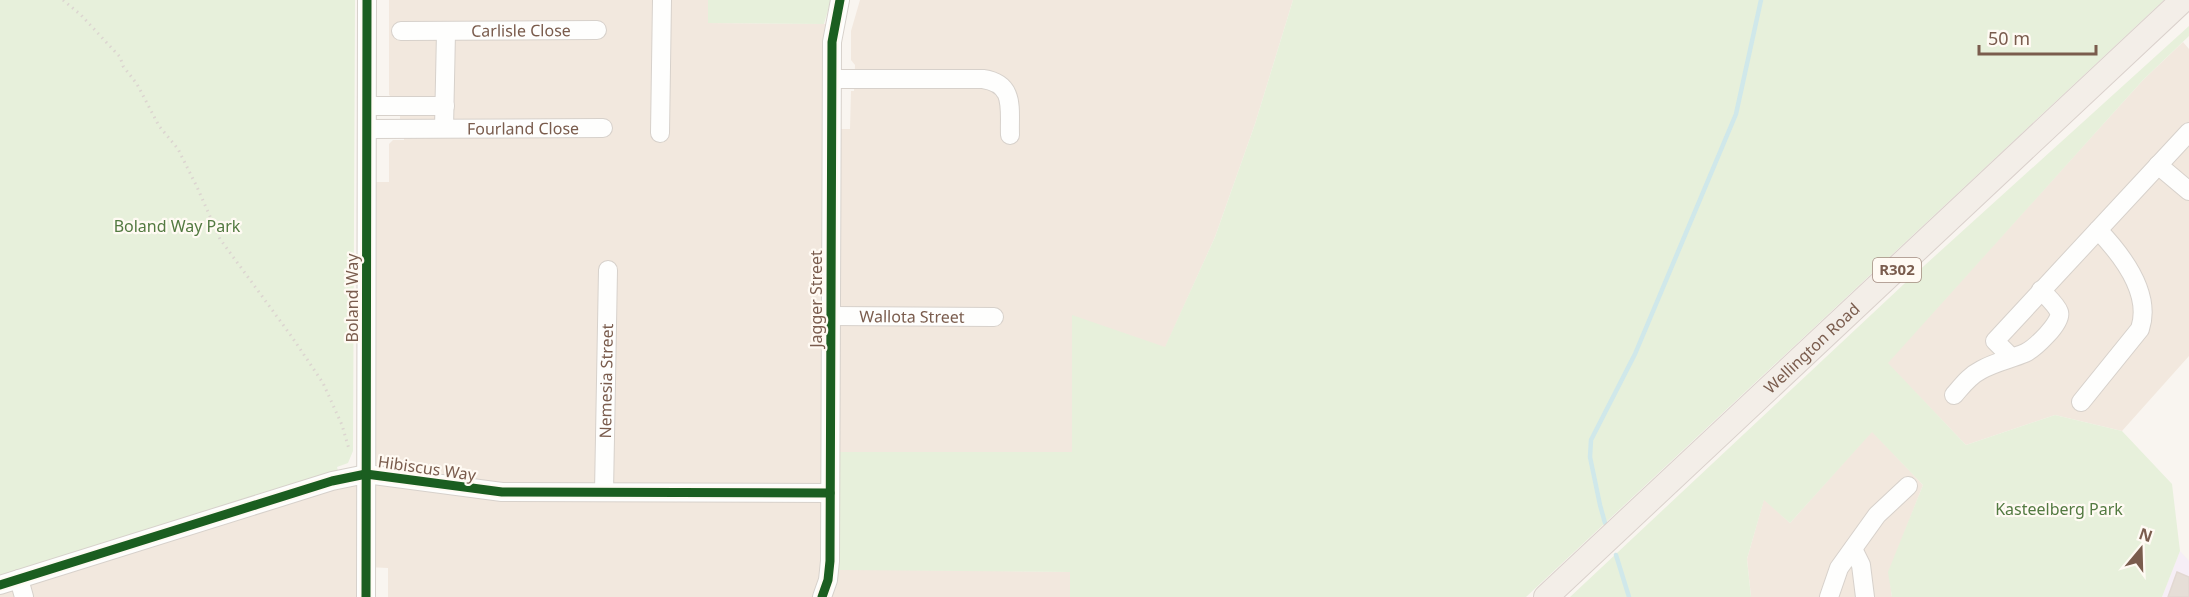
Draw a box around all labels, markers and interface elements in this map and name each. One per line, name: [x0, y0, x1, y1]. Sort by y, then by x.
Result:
scale bar: [1979, 18, 2096, 56]
street label: Carlisle Close: [471, 19, 571, 42]
text: 50 m: [1988, 26, 2030, 50]
street label: Fourland Close: [467, 117, 579, 140]
park label: Boland Way Park: [114, 215, 241, 237]
street label: Jagger Street: [805, 250, 827, 350]
street label: Boland Way: [341, 253, 363, 342]
road number: R302: [1873, 258, 1921, 282]
street label: Wellington Road: [1759, 298, 1864, 398]
street label: Wallota Street: [859, 305, 965, 328]
street label: Nemesia Street: [594, 323, 618, 439]
street label: Hibiscus Way: [377, 450, 478, 486]
park label: Kasteelberg Park: [1995, 498, 2123, 520]
north arrow: [2111, 519, 2171, 579]
text: N: [2136, 522, 2156, 547]

